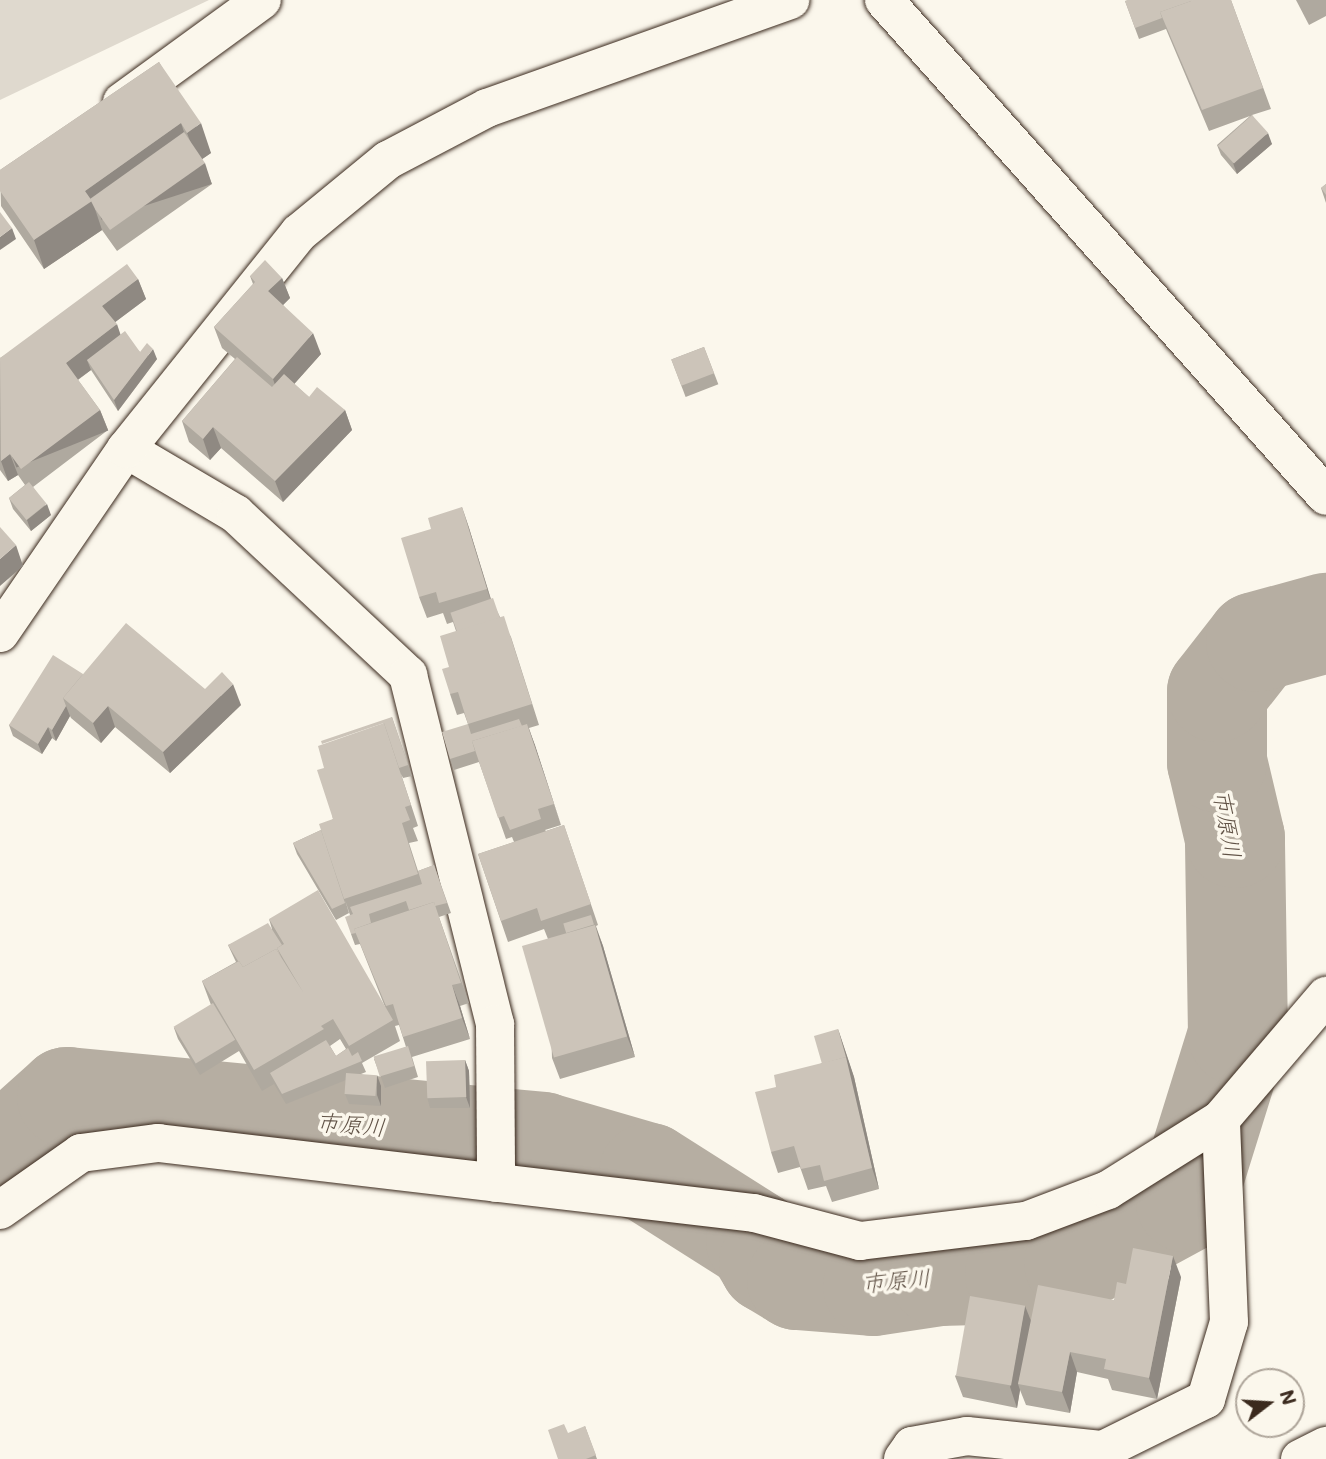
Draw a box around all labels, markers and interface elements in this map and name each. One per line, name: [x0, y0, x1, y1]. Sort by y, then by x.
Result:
water label: 市原川: [1209, 788, 1247, 860]
water label: 市原川: [315, 1107, 387, 1141]
water label: 市原川: [860, 1263, 932, 1297]
north arrow: [1235, 1368, 1305, 1438]
text: N: [1275, 1387, 1303, 1408]

